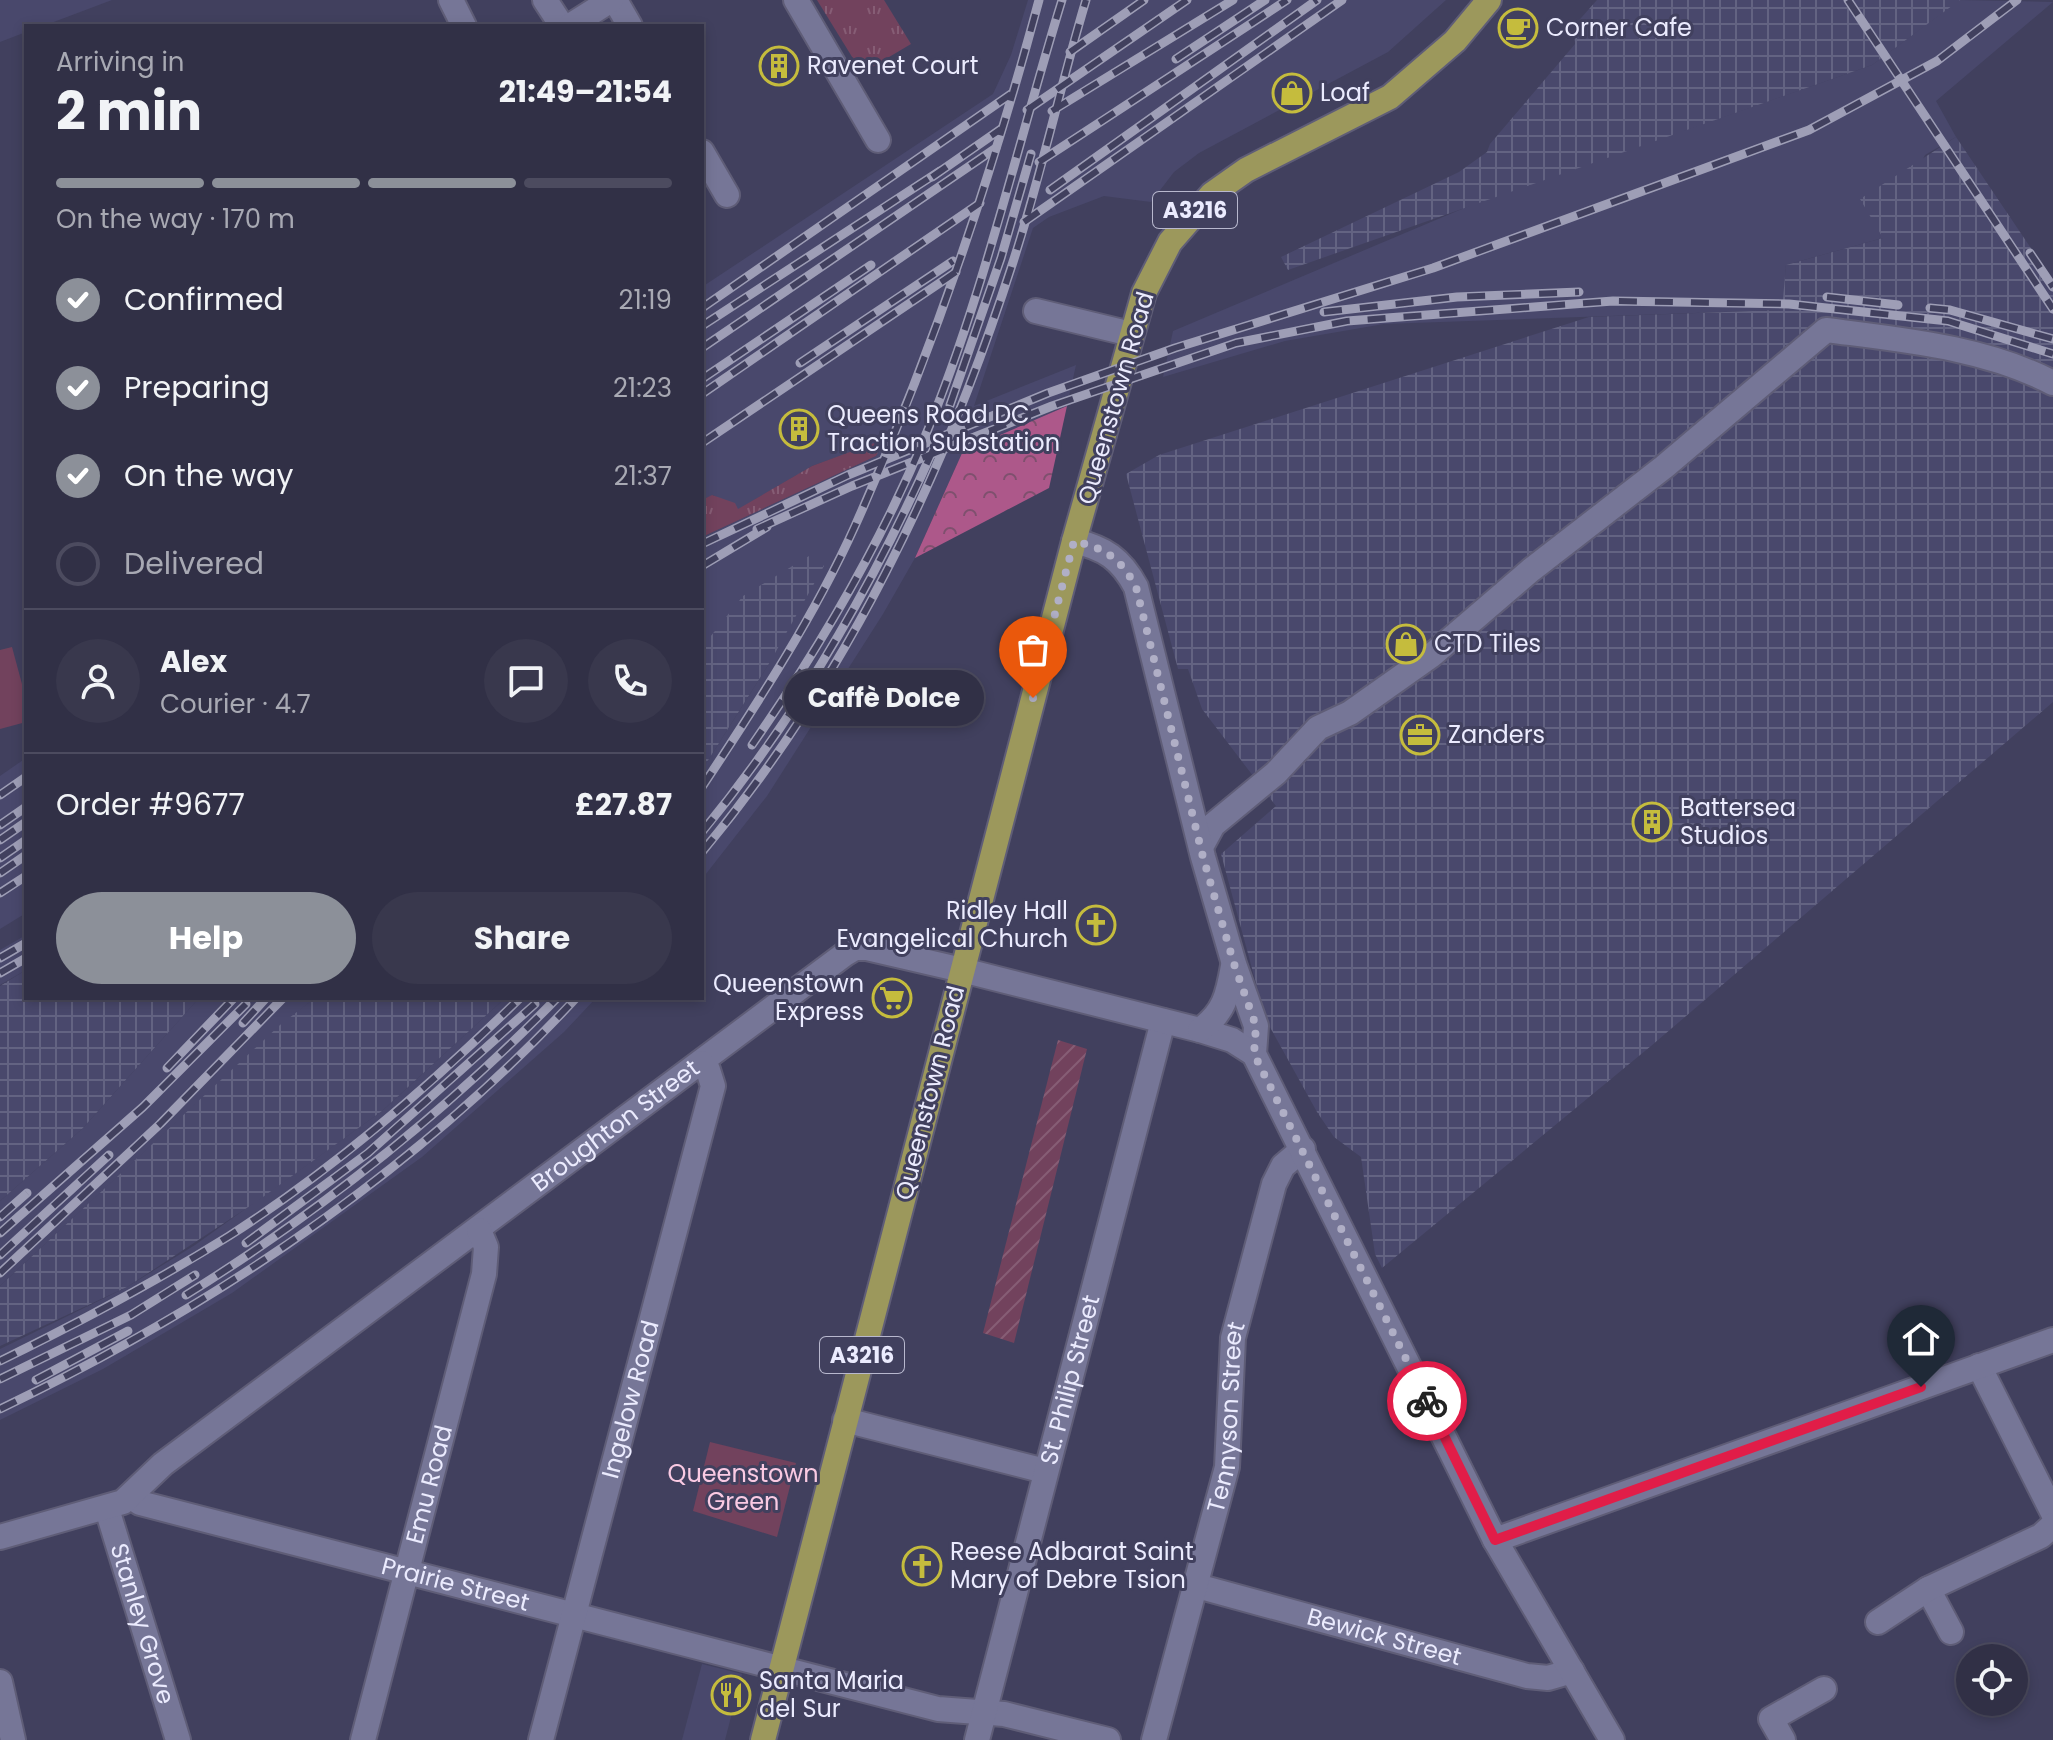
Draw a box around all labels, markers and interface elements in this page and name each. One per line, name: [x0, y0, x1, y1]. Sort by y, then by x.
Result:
cafe icon: Corner Cafe: [1497, 7, 1539, 49]
place label: Corner Cafe: [1546, 11, 1692, 44]
text: Arriving in: [56, 44, 185, 80]
building icon: Ravenet Court: [758, 45, 800, 87]
place label: Ravenet Court: [807, 49, 978, 82]
text: 21:49–21:54: [499, 70, 672, 113]
shop icon: Loaf: [1271, 72, 1313, 114]
text: 2 min: [56, 75, 202, 148]
place label: Loaf: [1320, 76, 1370, 109]
road number: A3216: [1153, 192, 1237, 228]
text: On the way · 170 m: [56, 201, 295, 237]
icon: check: [56, 278, 100, 322]
text: Confirmed: [124, 278, 284, 321]
text: 21:19: [618, 282, 672, 318]
street label: Queenstown Road: [1069, 288, 1162, 508]
icon: check: [56, 366, 100, 410]
text: Preparing: [124, 366, 270, 409]
text: 21:23: [613, 370, 672, 406]
place label: Queens Road DC Traction Substation: [827, 398, 1060, 459]
building icon: Queens Road DC Traction Substation: [778, 408, 820, 450]
icon: check: [56, 454, 100, 498]
text: On the way: [124, 454, 293, 497]
text: 21:37: [614, 458, 672, 494]
text: Delivered: [124, 542, 264, 585]
pin: [999, 616, 1067, 698]
shop icon: CTD Tiles: [1385, 623, 1427, 665]
place label: CTD Tiles: [1434, 627, 1541, 660]
icon: bag: [1011, 628, 1055, 672]
button: person: [56, 639, 140, 723]
button: chat: [484, 639, 568, 723]
button: phone: [588, 639, 672, 723]
text: Alex: [160, 640, 227, 683]
callout: Caffè Dolce: [785, 670, 985, 726]
text: Caffè Dolce: [808, 680, 960, 716]
text: Courier · 4.7: [160, 686, 311, 722]
office icon: Zanders: [1399, 714, 1441, 756]
place label: Zanders: [1448, 718, 1545, 751]
text: Order #9677: [56, 783, 245, 826]
text: £27.87: [575, 783, 672, 826]
place label: Battersea Studios: [1680, 791, 1796, 852]
building icon: Battersea Studios: [1631, 801, 1673, 843]
button: Help: [56, 892, 356, 984]
button: Share: [372, 892, 672, 984]
place label: Ridley Hall Evangelical Church: [836, 894, 1068, 955]
church icon: Ridley Hall Evangelical Church: [1075, 904, 1117, 946]
place label: Queenstown Express: [713, 967, 864, 1028]
supermarket icon: Queenstown Express: [871, 977, 913, 1019]
street label: Queenstown Road: [887, 982, 972, 1204]
street label: Broughton Street: [524, 1051, 706, 1199]
street label: St. Philip Street: [1032, 1291, 1107, 1468]
pin: [1887, 1305, 1955, 1387]
street label: Ingelow Road: [593, 1317, 667, 1482]
icon: home: [1899, 1317, 1943, 1361]
street label: Tennyson Street: [1199, 1318, 1253, 1516]
road number: A3216: [820, 1337, 904, 1373]
courier: [1387, 1361, 1467, 1441]
icon: bike: [1405, 1379, 1449, 1423]
street label: Emu Road: [398, 1422, 460, 1547]
park label: Queenstown Green: [667, 1457, 819, 1518]
place label: Reese Adbarat Saint Mary of Debre Tsion: [950, 1535, 1194, 1596]
street label: Stanley Grove: [102, 1539, 183, 1708]
church icon: Reese Adbarat Saint Mary of Debre Tsion: [901, 1545, 943, 1587]
street label: Prairie Street: [378, 1549, 533, 1619]
street label: Bewick Street: [1303, 1600, 1465, 1673]
map controls: [1956, 1644, 2028, 1716]
button: locate: [1956, 1644, 2028, 1716]
place label: Santa Maria del Sur: [759, 1664, 904, 1725]
restaurant icon: Santa Maria del Sur: [710, 1674, 752, 1716]

